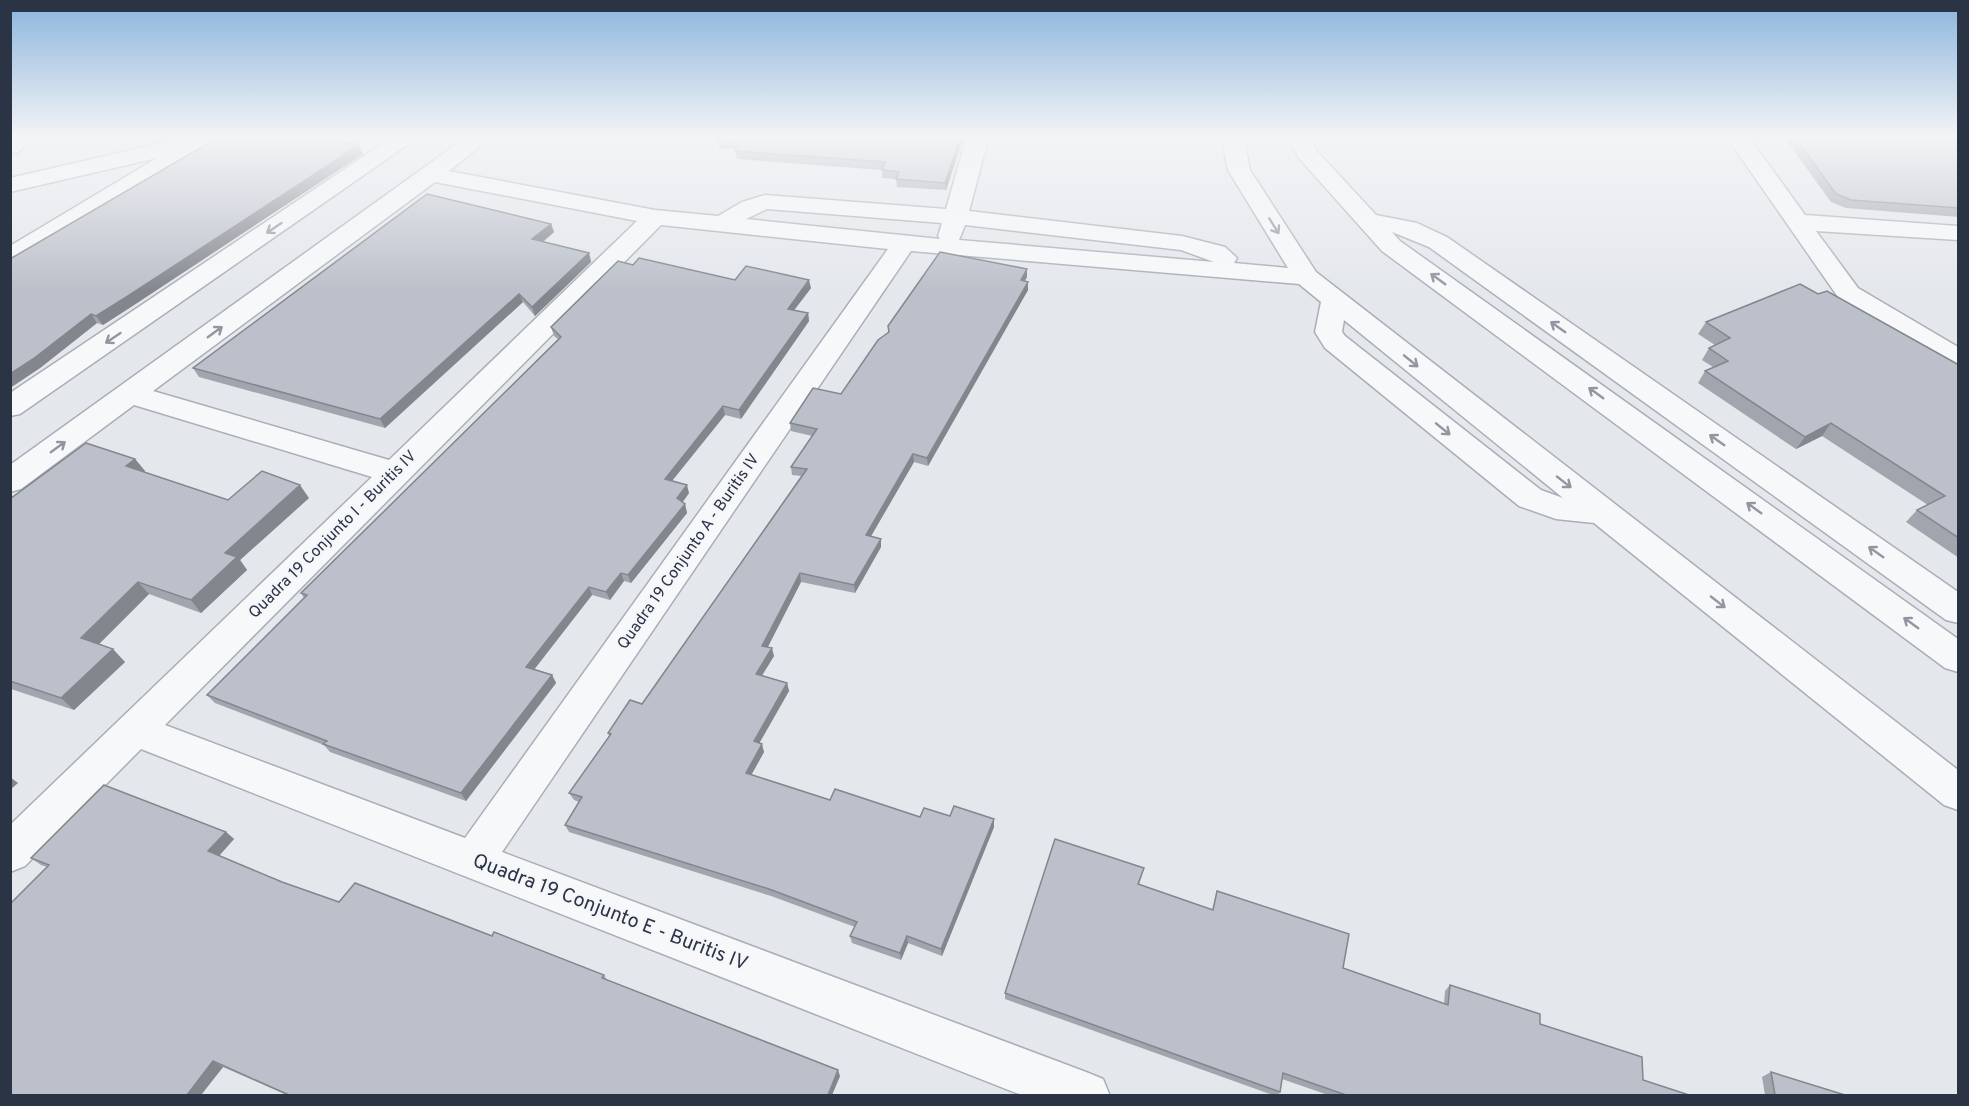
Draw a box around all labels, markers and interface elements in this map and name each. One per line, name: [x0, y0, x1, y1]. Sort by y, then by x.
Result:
one-way arrow: [1268, 217, 1280, 234]
one-way arrow: [267, 222, 283, 234]
one-way arrow: [1430, 273, 1446, 286]
one-way arrow: [1550, 321, 1566, 333]
one-way arrow: [207, 326, 223, 338]
one-way arrow: [105, 332, 122, 344]
one-way arrow: [1403, 354, 1419, 367]
one-way arrow: [1589, 387, 1605, 400]
one-way arrow: [1435, 422, 1451, 435]
one-way arrow: [1710, 434, 1726, 446]
one-way arrow: [49, 441, 65, 453]
street label: Quadra 19 Conjunto I - Buritis IV: [245, 447, 421, 623]
street label: Quadra 19 Conjunto A - Buritis IV: [614, 450, 764, 654]
one-way arrow: [1556, 475, 1572, 488]
one-way arrow: [1747, 502, 1763, 514]
one-way arrow: [1869, 546, 1885, 558]
one-way arrow: [1709, 596, 1725, 608]
one-way arrow: [1904, 617, 1920, 629]
street label: Quadra 19 Conjunto E - Buritis IV: [469, 848, 751, 978]

